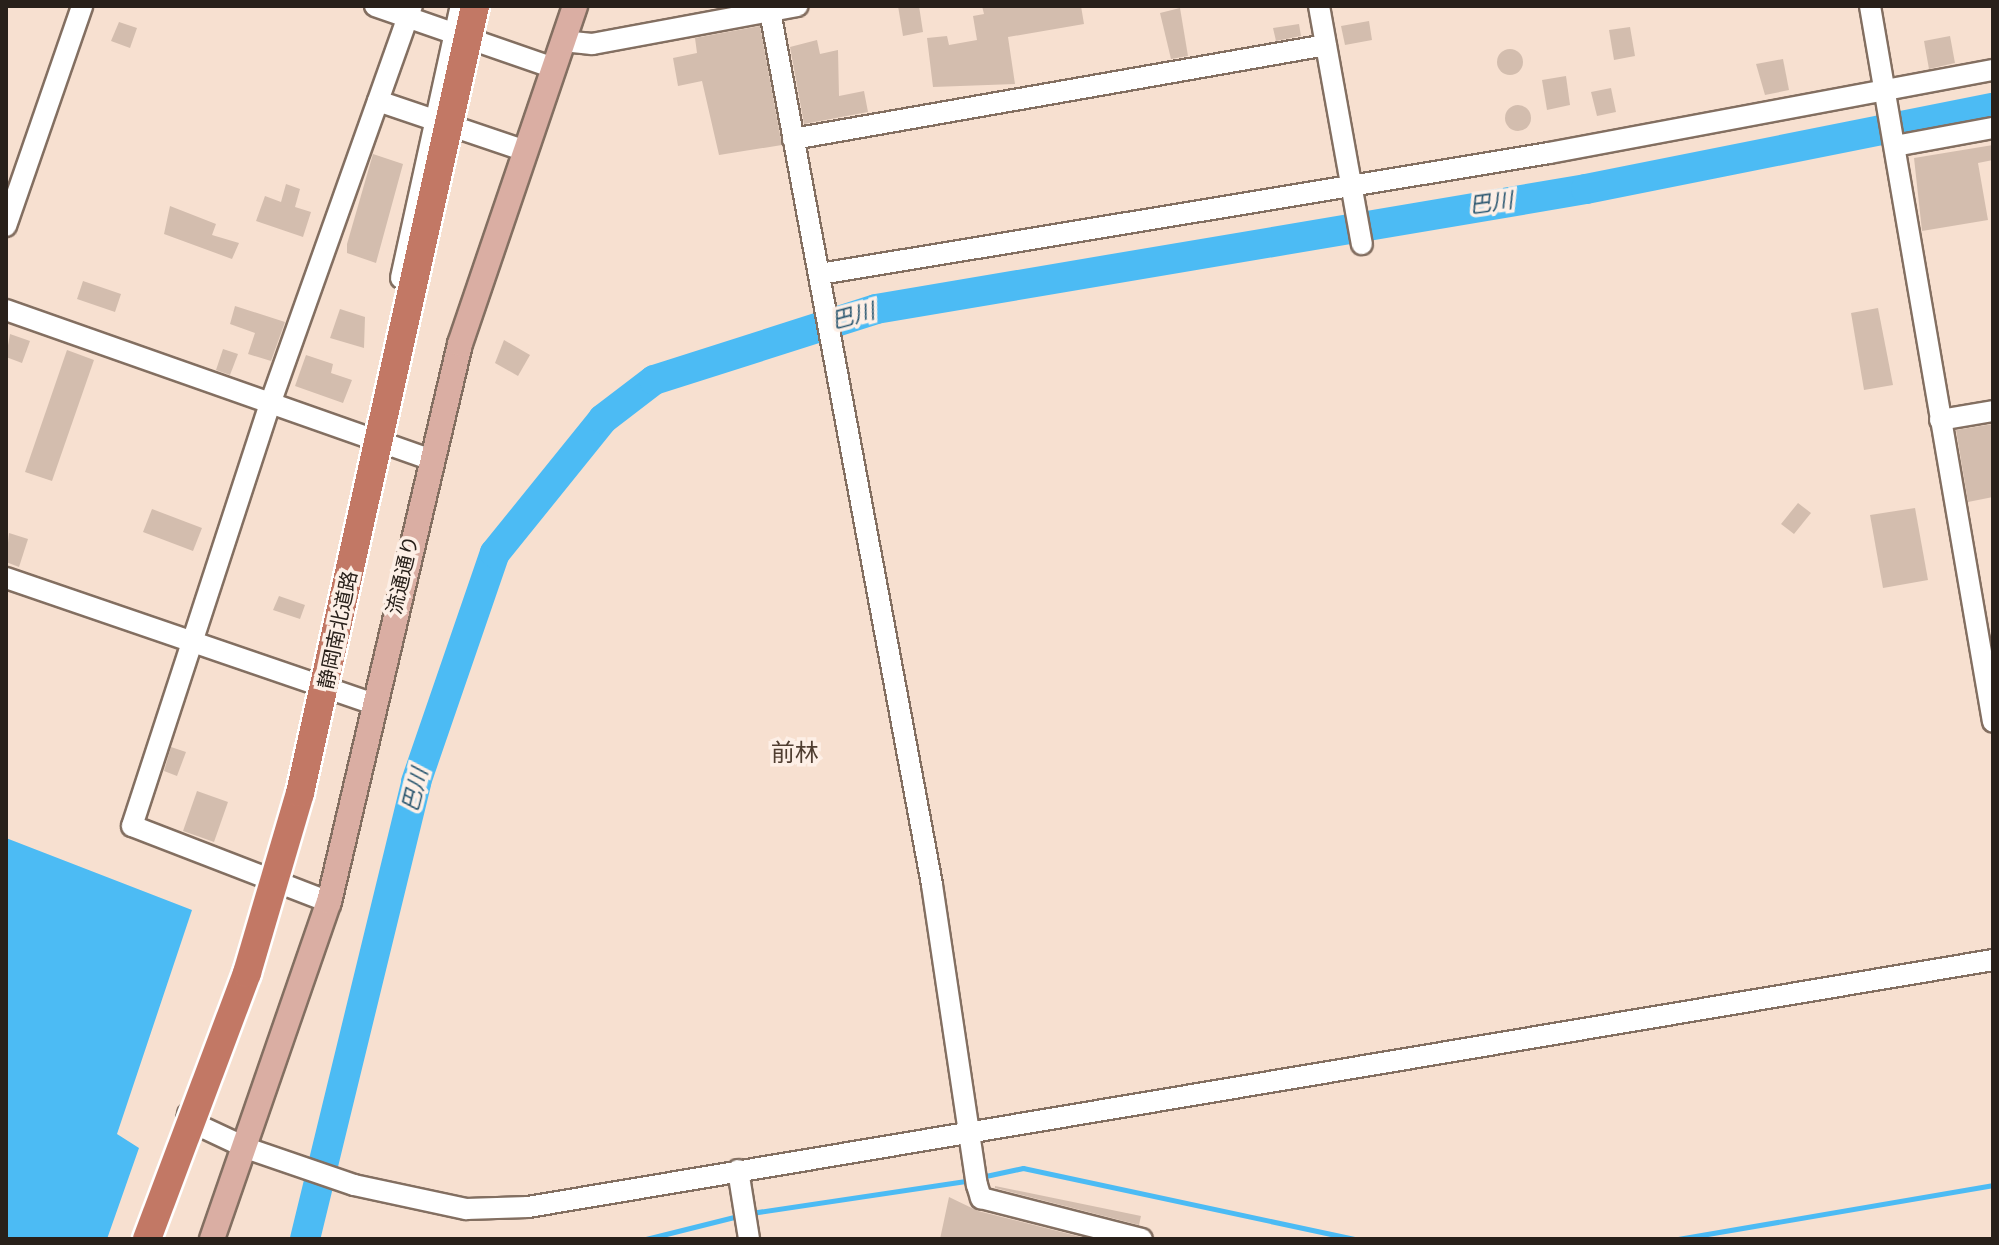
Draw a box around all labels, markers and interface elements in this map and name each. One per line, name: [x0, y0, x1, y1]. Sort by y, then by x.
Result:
water label: 巴川: [1467, 187, 1515, 219]
water label: 巴川: [828, 298, 878, 334]
street label: 流通通り: [382, 533, 424, 617]
street label: 静岡南北道路: [314, 569, 362, 691]
district label: 前林: [771, 740, 819, 768]
water label: 巴川: [397, 765, 433, 815]

